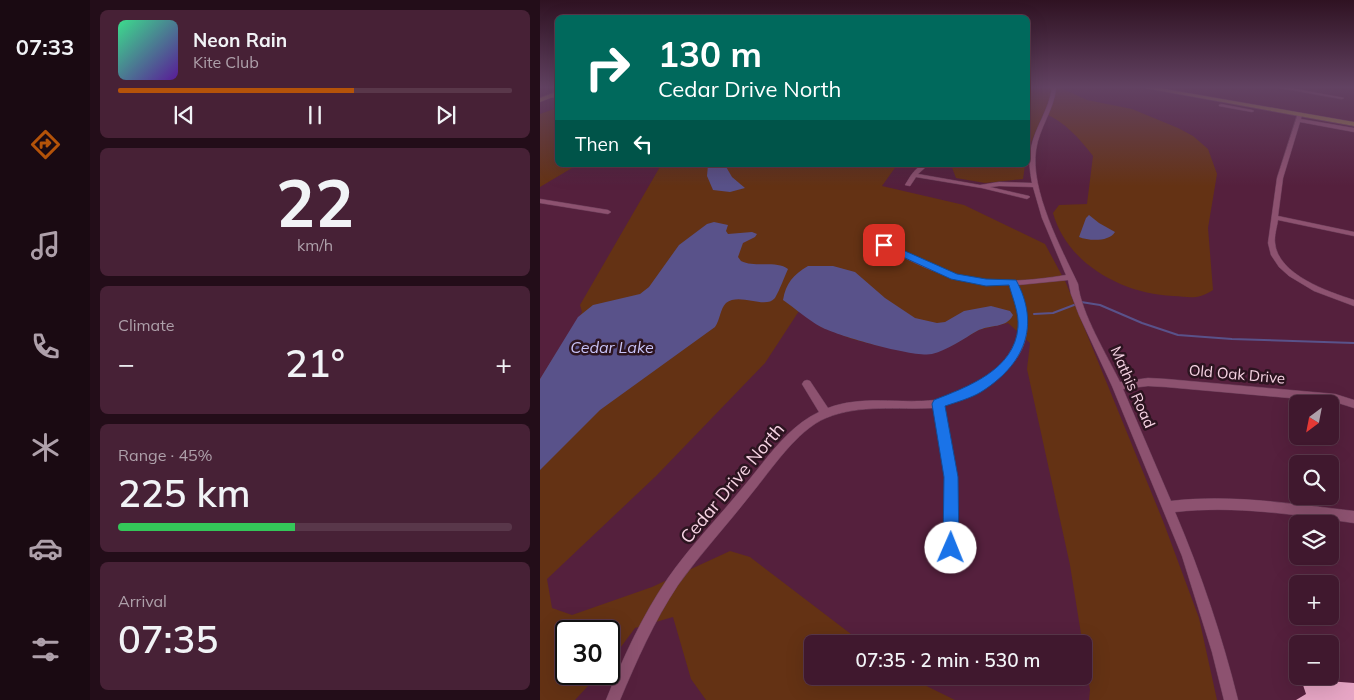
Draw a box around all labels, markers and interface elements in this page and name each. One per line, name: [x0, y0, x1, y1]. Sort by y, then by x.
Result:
text: Neon Rain: [193, 28, 287, 52]
text: 130 m: [658, 32, 762, 76]
text: 07:33: [16, 33, 74, 61]
icon: right: [575, 35, 640, 100]
text: Kite Club: [193, 52, 259, 72]
text: Cedar Drive North: [658, 75, 841, 103]
icon: previous: [170, 101, 198, 129]
icon: pause: [301, 101, 329, 129]
icon: next: [432, 101, 460, 129]
icon: directions: [28, 127, 63, 162]
icon: left: [629, 130, 657, 158]
text: Then: [575, 132, 619, 156]
text: 22: [276, 162, 354, 243]
pin: [863, 224, 905, 266]
icon: music: [28, 228, 63, 263]
icon: arrive: [870, 231, 898, 259]
text: km/h: [297, 235, 333, 255]
text: Climate: [118, 315, 174, 335]
icon: phone: [28, 329, 63, 364]
water label: Cedar Lake: [570, 337, 654, 357]
text: 21°: [285, 339, 345, 387]
street label: Mathis Road: [1107, 343, 1159, 431]
text: −: [118, 346, 135, 381]
text: +: [495, 346, 512, 381]
street label: Old Oak Drive: [1188, 360, 1286, 388]
north arrow: [1289, 395, 1339, 445]
map controls: [1289, 395, 1339, 685]
street label: Cedar Drive North: [675, 418, 789, 548]
icon: climate: [28, 430, 63, 465]
text: Range · 45%: [118, 445, 213, 465]
button: search: [1289, 455, 1339, 505]
text: 225 km: [118, 469, 251, 517]
button: layers: [1289, 515, 1339, 565]
position arrow: [924, 521, 976, 573]
icon: car: [28, 531, 63, 566]
button: +: [1289, 575, 1339, 625]
text: Arrival: [118, 591, 167, 611]
text: 07:35: [118, 615, 218, 663]
speed limit sign: 30: [555, 620, 620, 685]
icon: filters: [28, 632, 63, 667]
button: −: [1289, 635, 1339, 685]
text: 07:35 · 2 min · 530 m: [855, 648, 1041, 672]

